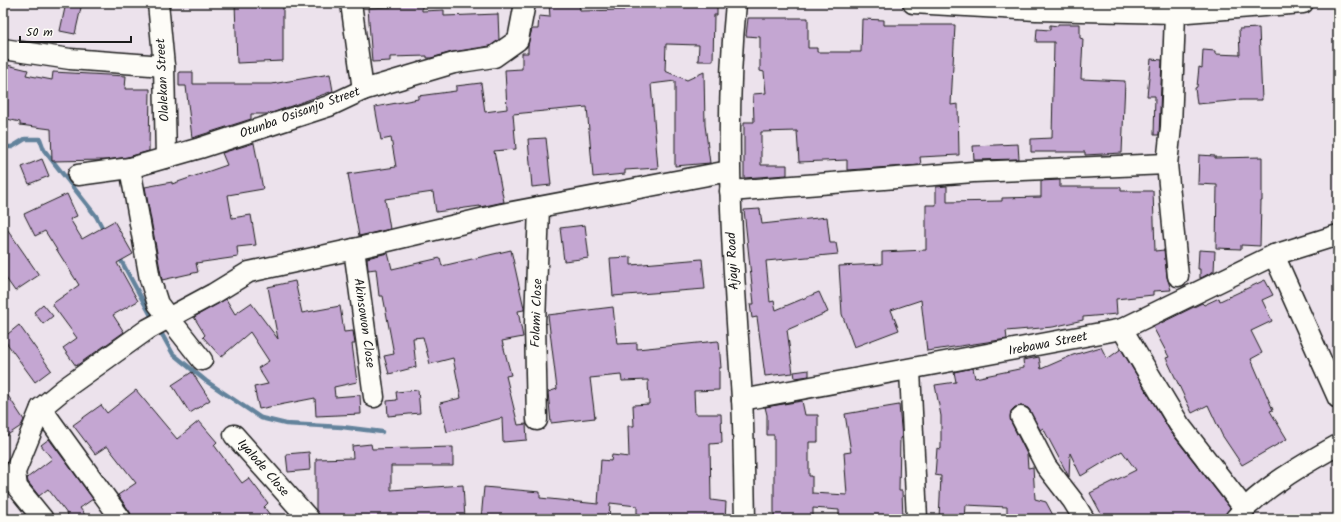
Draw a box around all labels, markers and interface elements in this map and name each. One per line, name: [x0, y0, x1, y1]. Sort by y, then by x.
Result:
scale bar: [20, 18, 131, 44]
text: 50 m: [26, 23, 53, 42]
street label: Olalekan Street: [150, 37, 176, 122]
street label: Otunba Osisanjo Street: [237, 81, 364, 145]
street label: Ajayi Road: [721, 231, 745, 290]
street label: Akinsowon Close: [347, 277, 381, 369]
street label: Folami Close: [525, 278, 549, 348]
street label: Irebawa Street: [1007, 326, 1090, 362]
street label: Iyalode Close: [232, 434, 294, 502]

